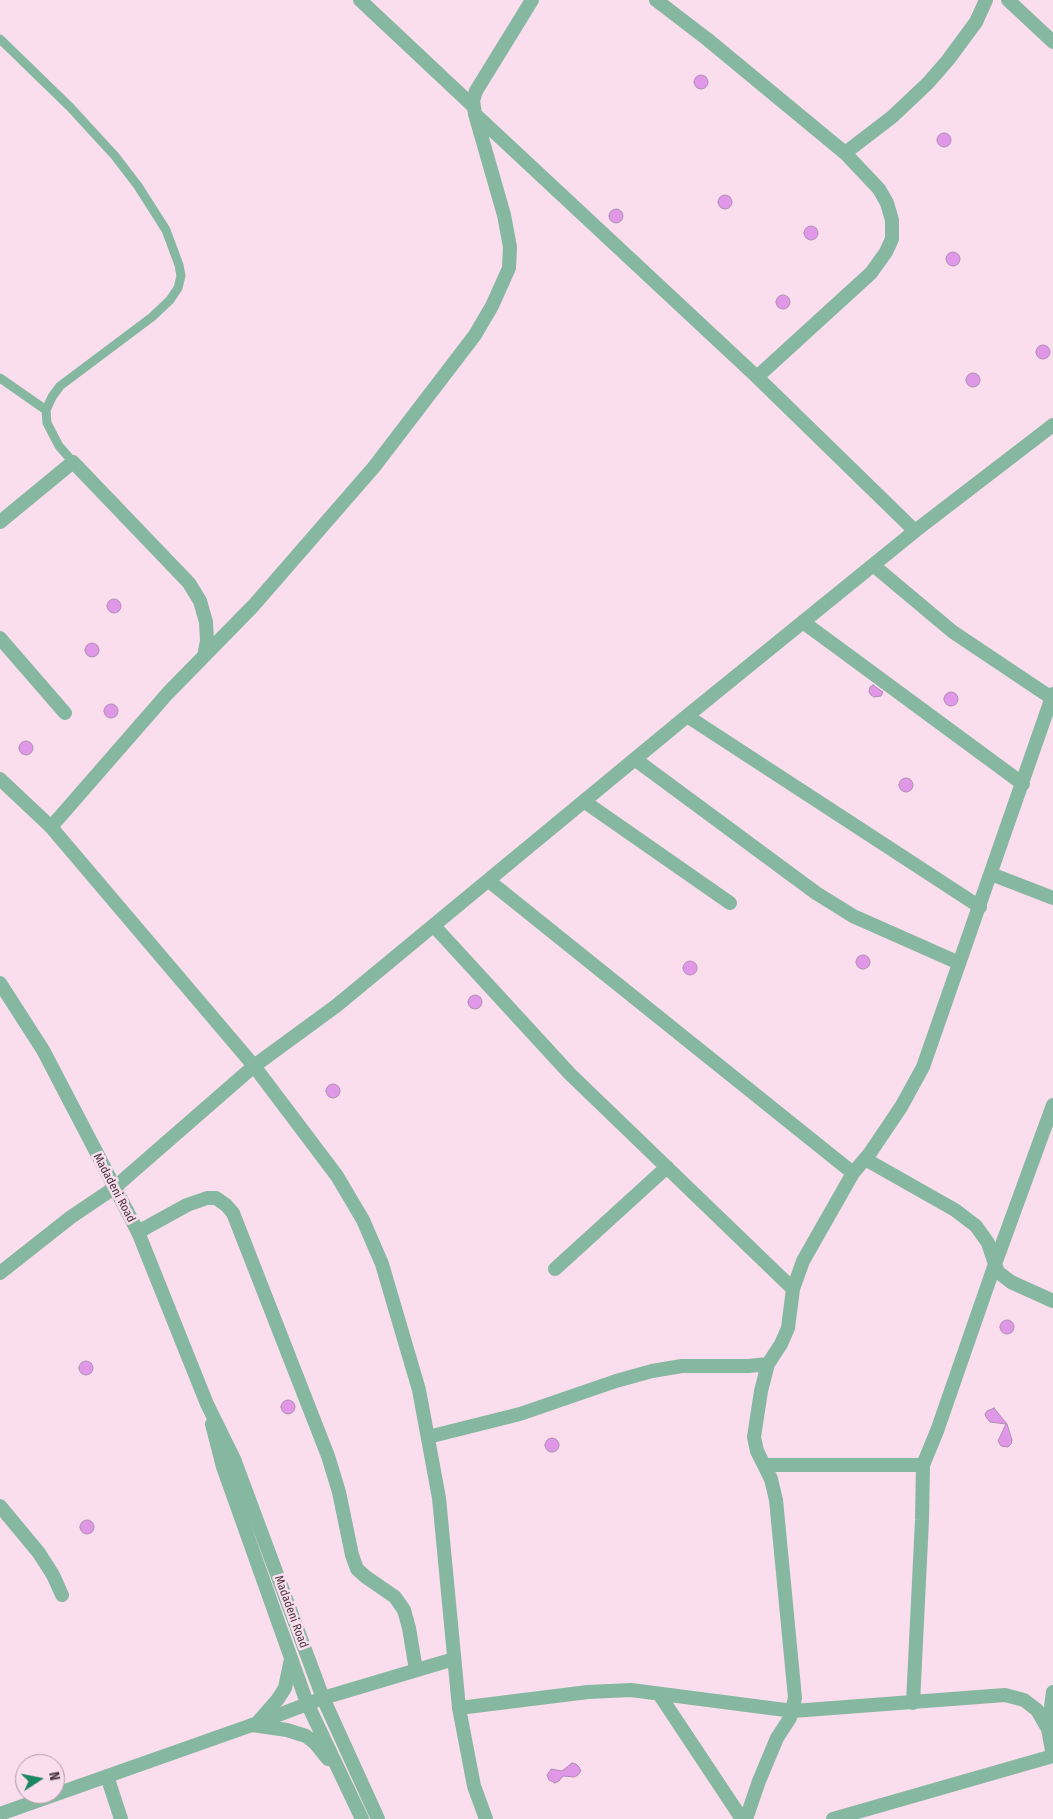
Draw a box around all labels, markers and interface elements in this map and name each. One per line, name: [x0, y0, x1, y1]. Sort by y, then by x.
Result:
street label: Madadeni Road: [90, 1151, 138, 1225]
street label: Madadeni Road: [271, 1574, 311, 1650]
north arrow: [15, 1754, 65, 1804]
text: N: [45, 1770, 63, 1782]

